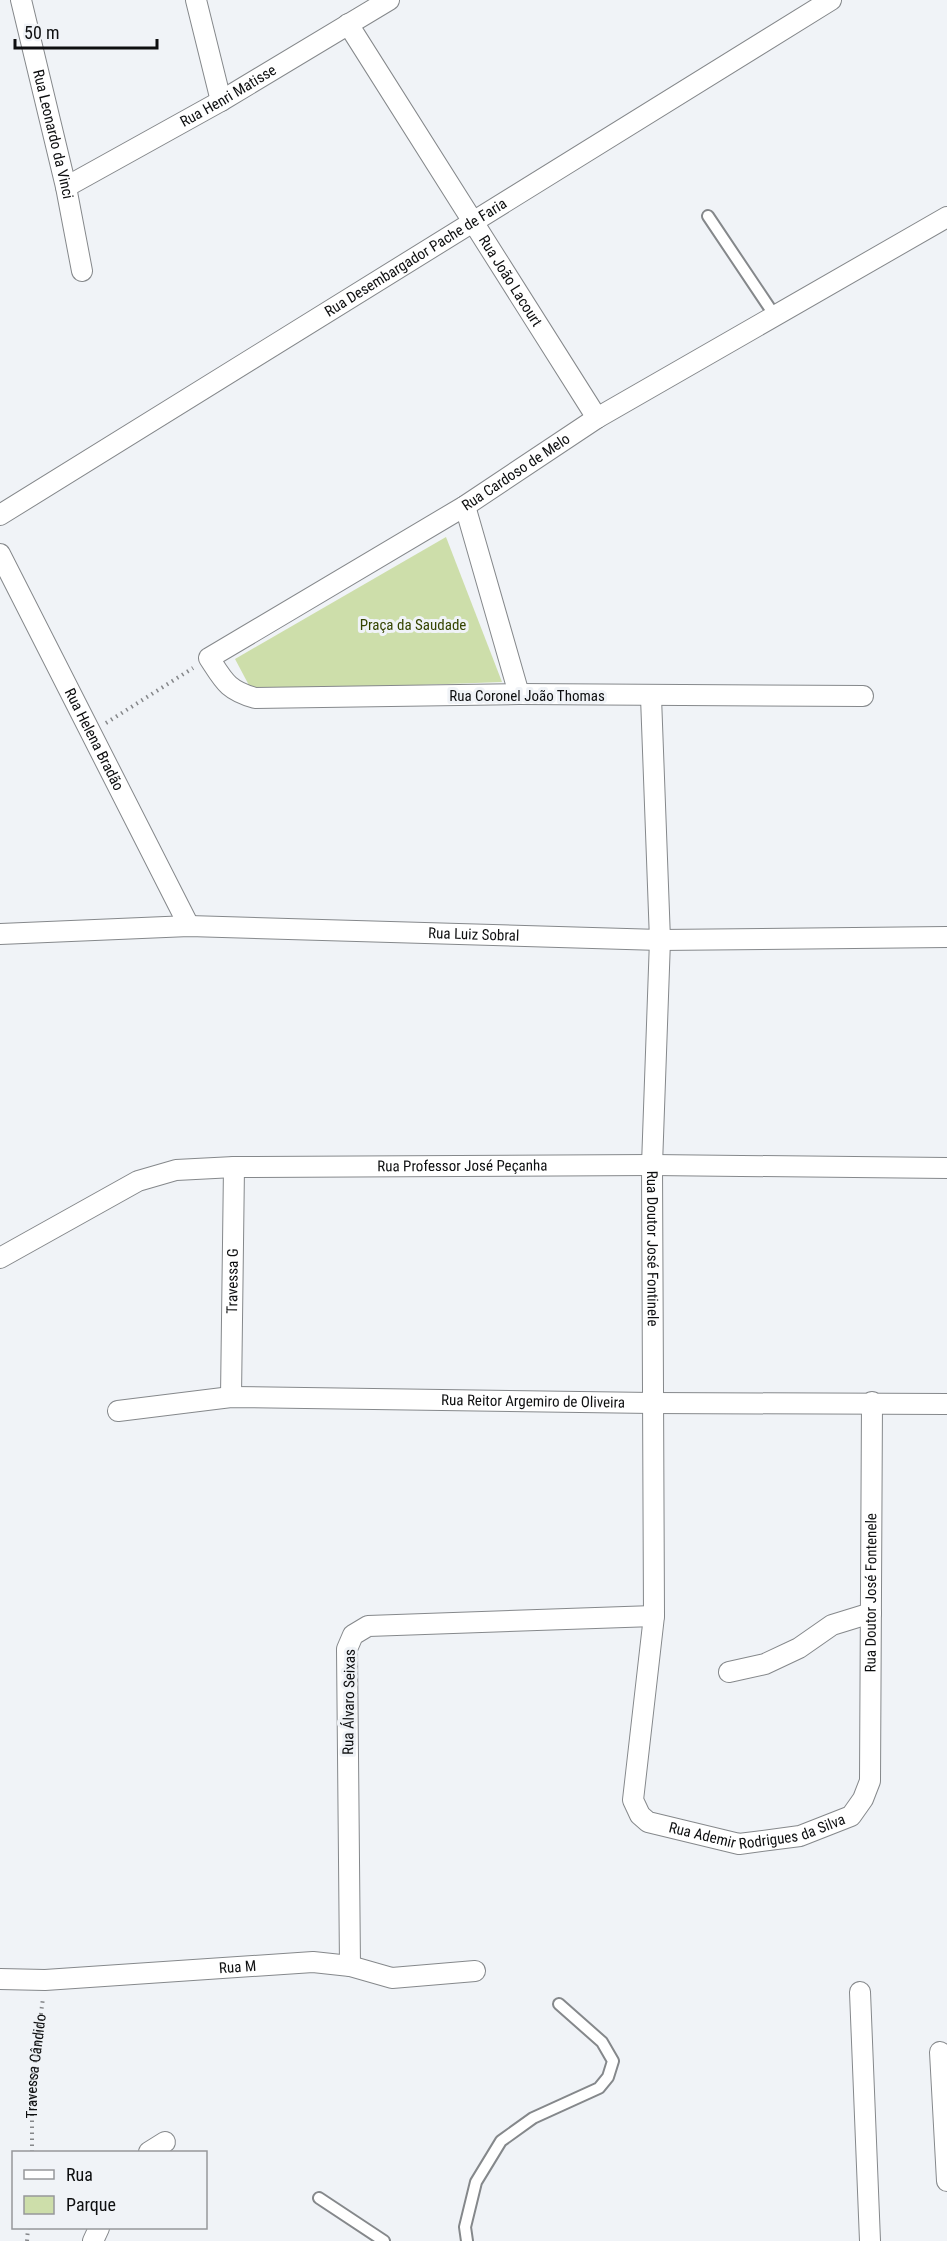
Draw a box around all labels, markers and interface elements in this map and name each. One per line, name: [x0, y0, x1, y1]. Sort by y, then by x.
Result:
scale bar: [15, 12, 158, 50]
text: 50 m: [24, 22, 59, 43]
street label: Rua Henri Matisse: [177, 61, 279, 131]
street label: Rua Leonardo da Vinci: [29, 68, 77, 200]
street label: Rua Desembargador Pache de Faria: [321, 194, 510, 321]
street label: Rua João Lacourt: [475, 232, 546, 330]
street label: Rua Cardoso de Melo: [458, 430, 573, 515]
park label: Praça da Saudade: [360, 616, 466, 634]
street label: Rua Helena Bradão: [61, 685, 128, 794]
street label: Rua Coronel João Thomas: [449, 687, 605, 705]
street label: Rua Luiz Sobral: [428, 924, 519, 945]
street label: Rua Professor José Peçanha: [377, 1157, 547, 1175]
street label: Rua Doutor José Fontinele: [643, 1171, 662, 1327]
street label: Travessa G: [223, 1248, 242, 1314]
street label: Rua Reitor Argemiro de Oliveira: [441, 1391, 625, 1412]
street label: Rua Doutor José Fontenele: [862, 1513, 880, 1672]
street label: Rua Álvaro Seixas: [339, 1649, 359, 1755]
street label: Rua Ademir Rodrigues da Silva: [667, 1810, 848, 1853]
street label: Rua M: [218, 1957, 257, 1977]
street label: Travessa Cândido: [23, 2013, 50, 2119]
legend: [12, 2151, 207, 2229]
text: Rua: [66, 2164, 93, 2185]
text: Parque: [66, 2194, 116, 2215]

